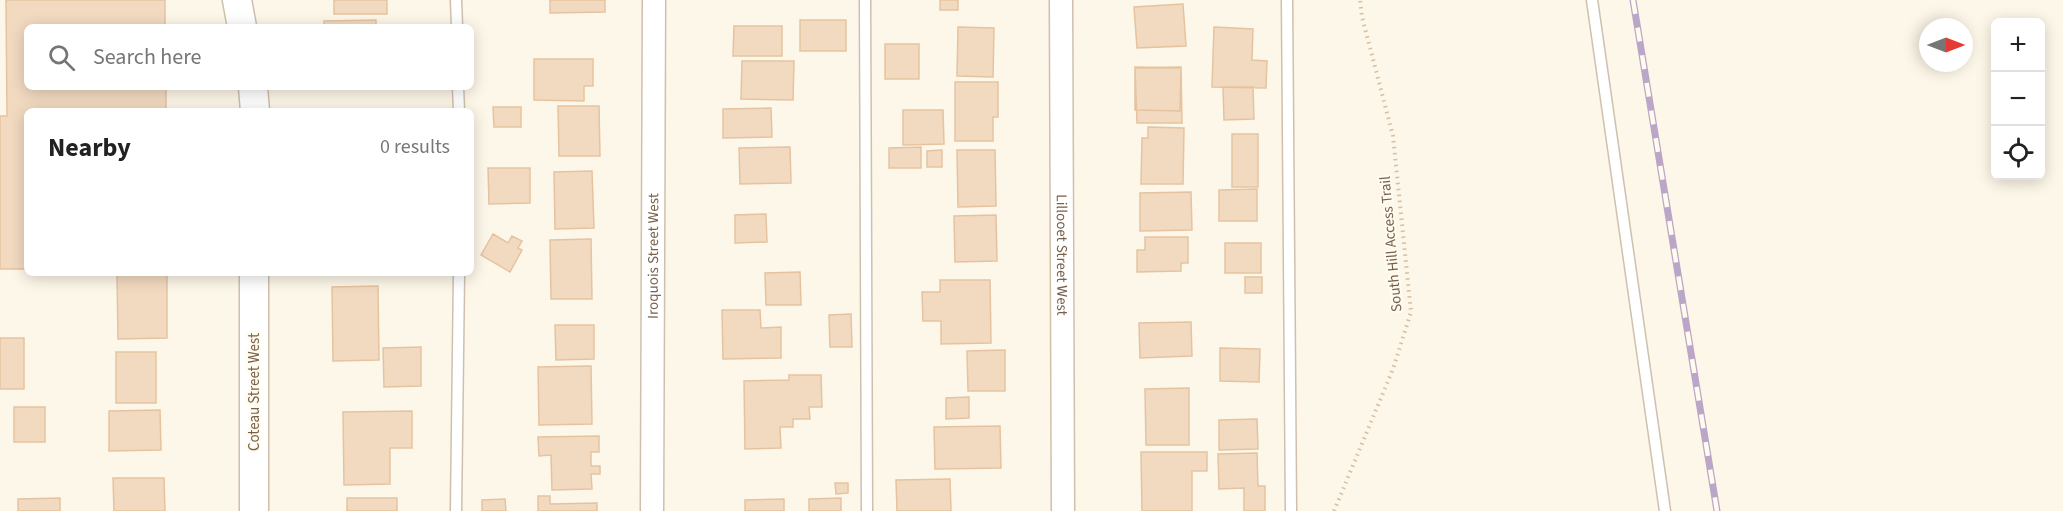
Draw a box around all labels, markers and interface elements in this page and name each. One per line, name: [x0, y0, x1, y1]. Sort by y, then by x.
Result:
north arrow: [1919, 18, 1973, 72]
map controls: [1991, 18, 2045, 180]
button: +: [1991, 18, 2045, 72]
search box: [24, 24, 474, 90]
icon: search: [45, 41, 78, 74]
text: Search here: [93, 41, 201, 73]
button: −: [1991, 72, 2045, 126]
button: locate: [1991, 126, 2045, 180]
text: Nearby: [48, 129, 131, 166]
text: 0 results: [380, 133, 450, 161]
street label: South Hill Access Trail: [1375, 175, 1407, 313]
street label: Iroquois Street West: [642, 193, 664, 319]
street label: Lillooet Street West: [1051, 194, 1073, 316]
street label: Coteau Street West: [244, 333, 265, 451]

